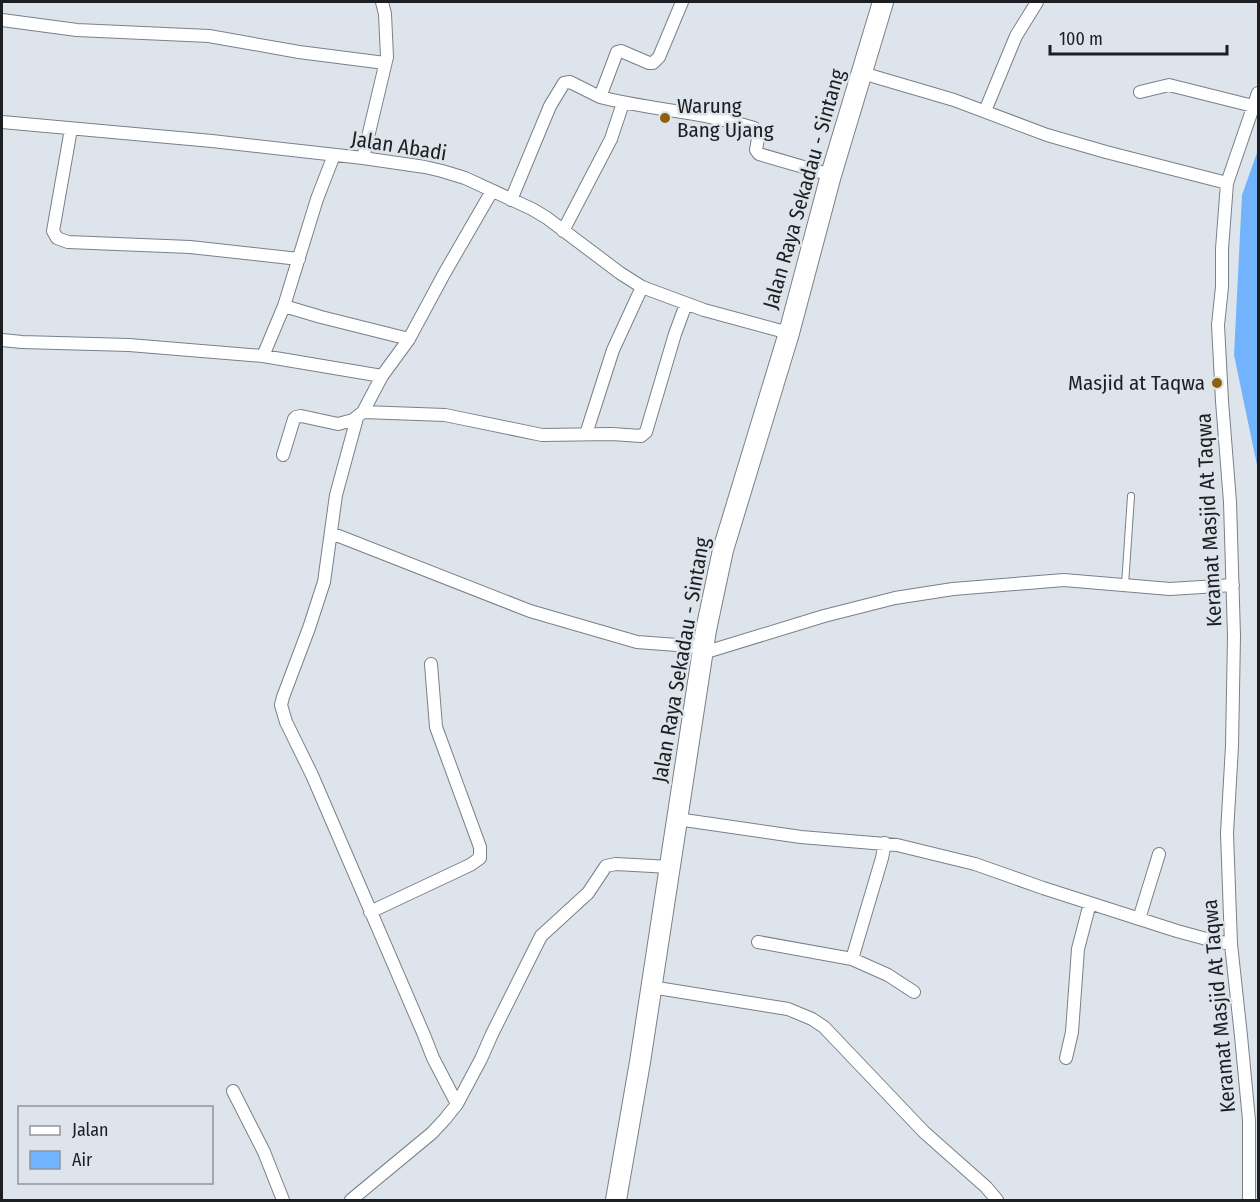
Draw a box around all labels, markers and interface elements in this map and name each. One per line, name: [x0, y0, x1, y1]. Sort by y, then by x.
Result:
scale bar: [1050, 18, 1227, 56]
text: 100 m: [1059, 28, 1103, 50]
street label: Jalan Raya Sekadau - Sintang: [757, 66, 851, 312]
place label: Warung Bang Ujang: [677, 93, 774, 143]
marker: Warung Bang Ujang: [658, 111, 672, 125]
street label: Jalan Abadi: [349, 126, 449, 166]
place label: Masjid at Taqwa: [1068, 370, 1205, 396]
marker: Masjid at Taqwa: [1210, 376, 1224, 390]
street label: Keramat Masjid At Taqwa: [1190, 412, 1228, 628]
street label: Jalan Raya Sekadau - Sintang: [647, 535, 715, 785]
street label: Keramat Masjid At Taqwa: [1197, 898, 1241, 1114]
legend: [18, 1106, 213, 1184]
text: Jalan: [72, 1119, 109, 1141]
text: Air: [72, 1149, 93, 1171]

